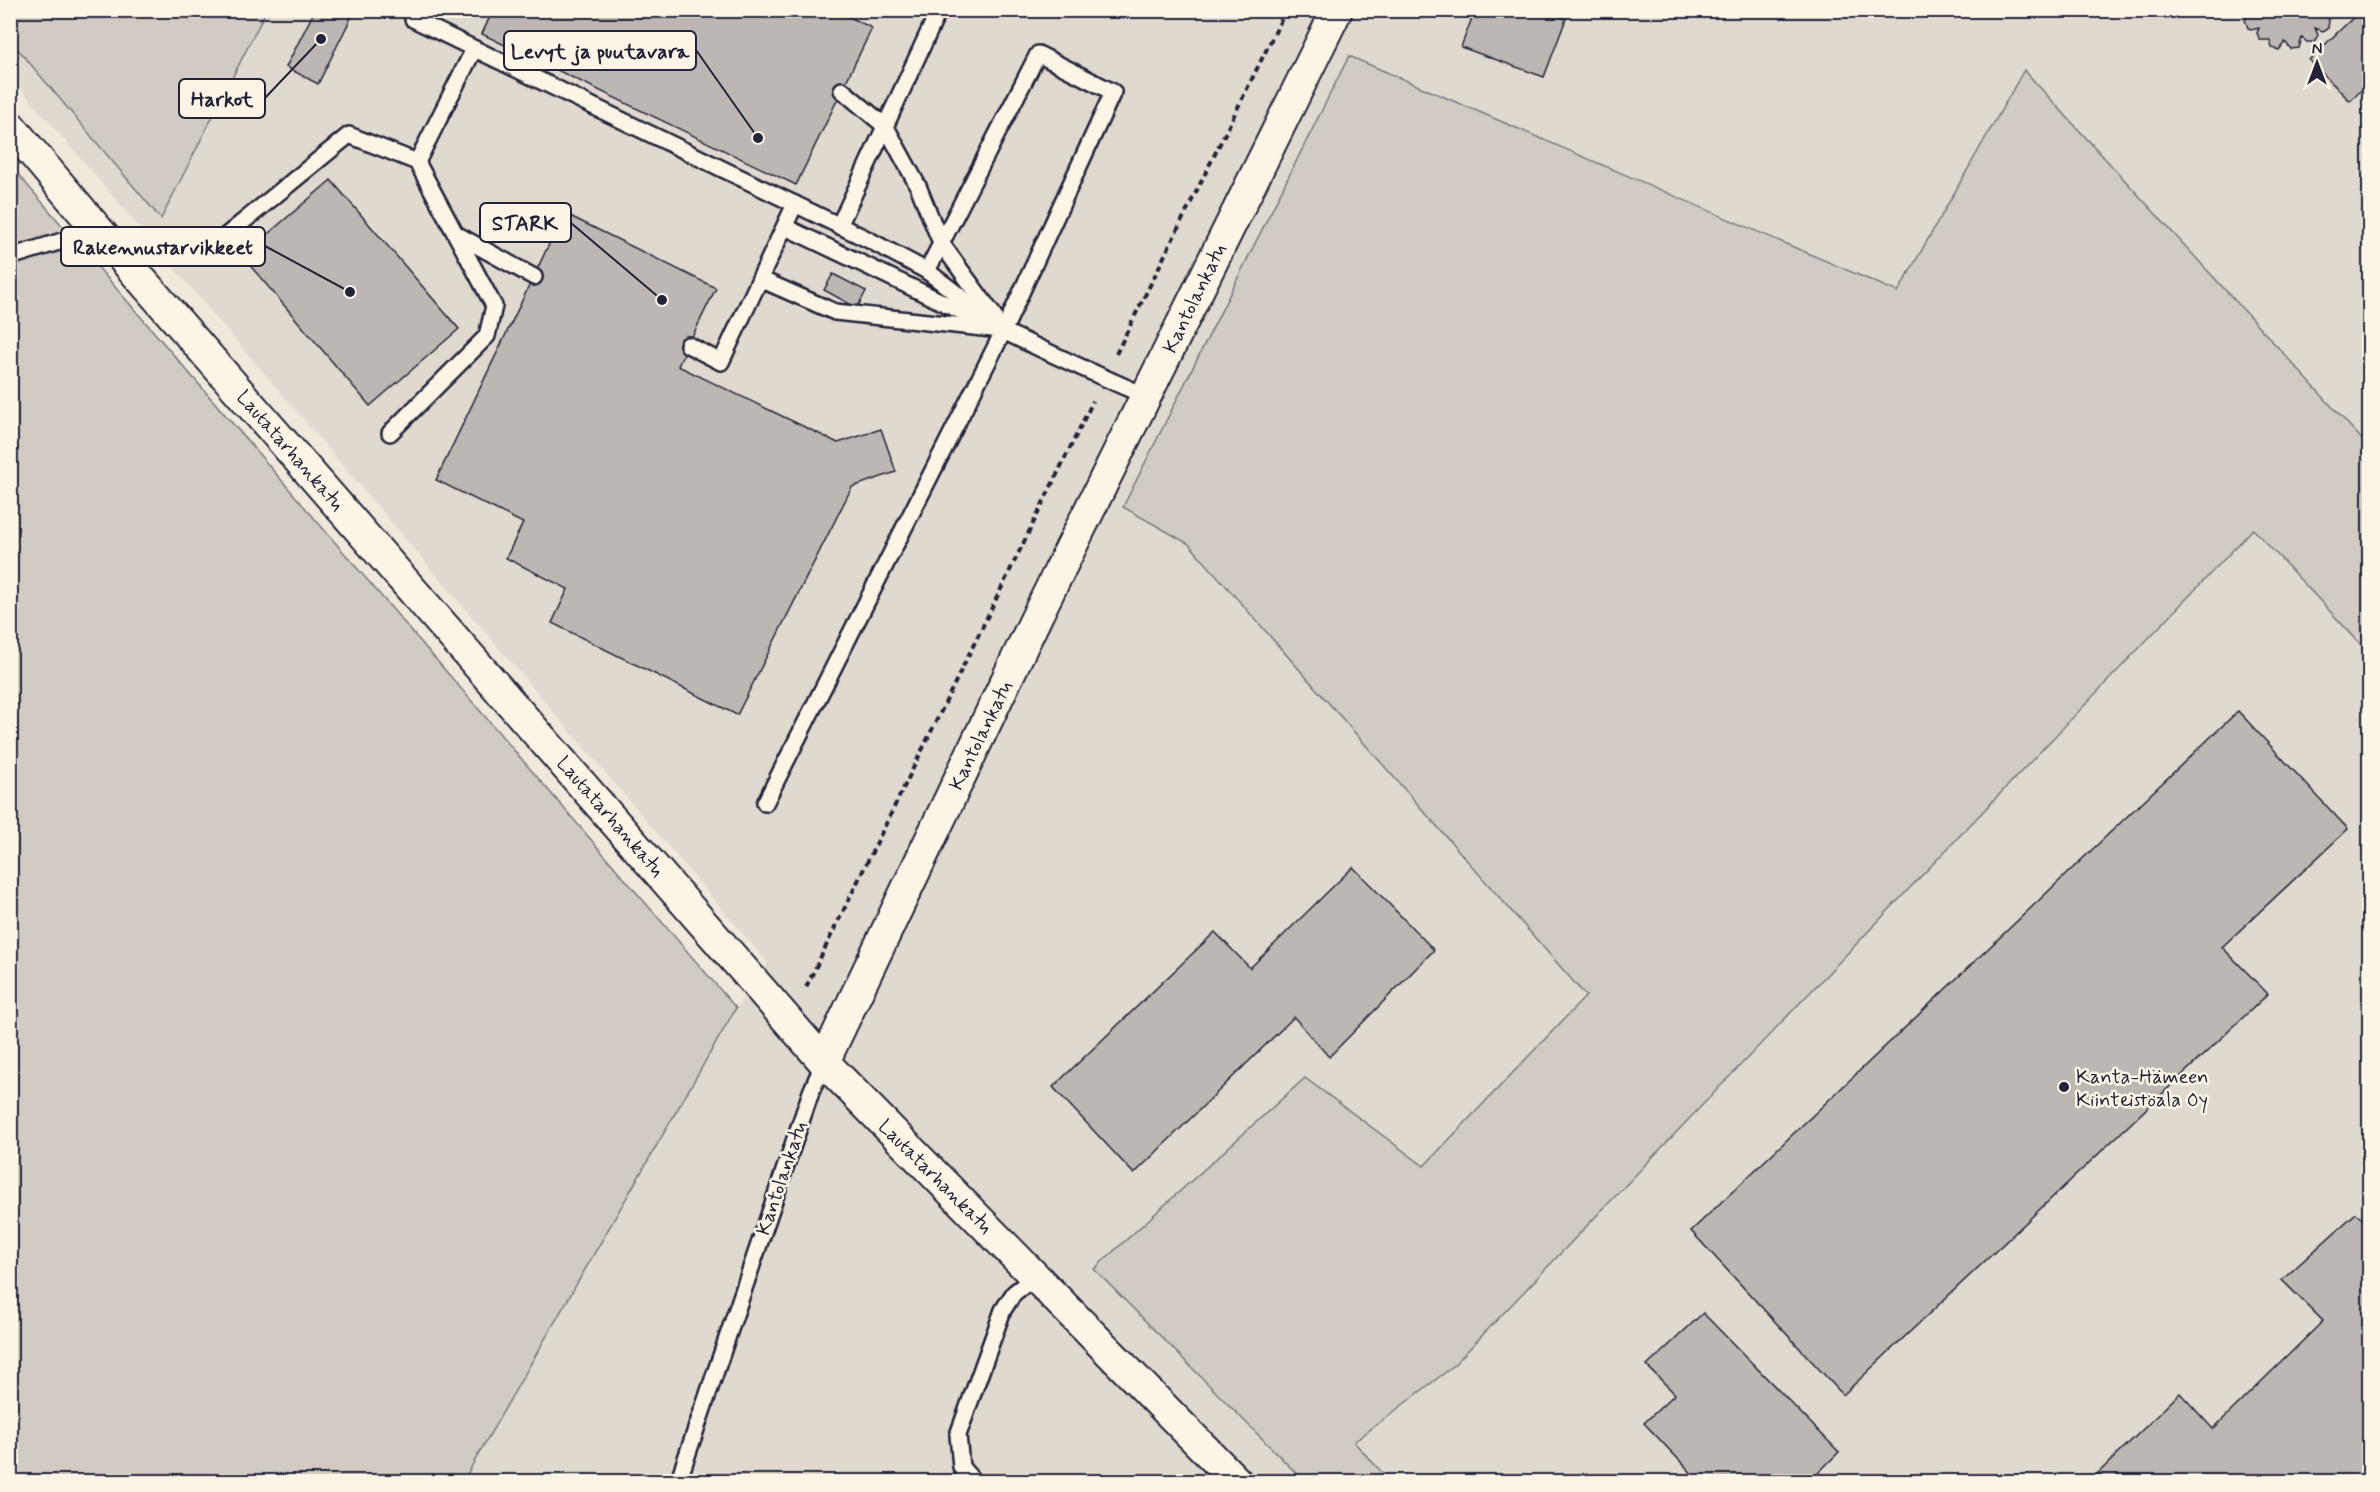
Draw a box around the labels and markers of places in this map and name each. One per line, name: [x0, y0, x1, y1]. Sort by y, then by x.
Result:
callout: Levyt ja puutavara: [504, 31, 696, 70]
callout: Harkot: [179, 79, 265, 118]
callout: STARK: [480, 203, 571, 242]
callout: Rakennustarvikkeet: [61, 227, 265, 266]
place label: Kanta-Hämeen Kiinteistöala Oy: [2076, 1064, 2209, 1114]
marker: Kanta-Hämeen Kiinteistöala Oy: [2057, 1080, 2071, 1094]

